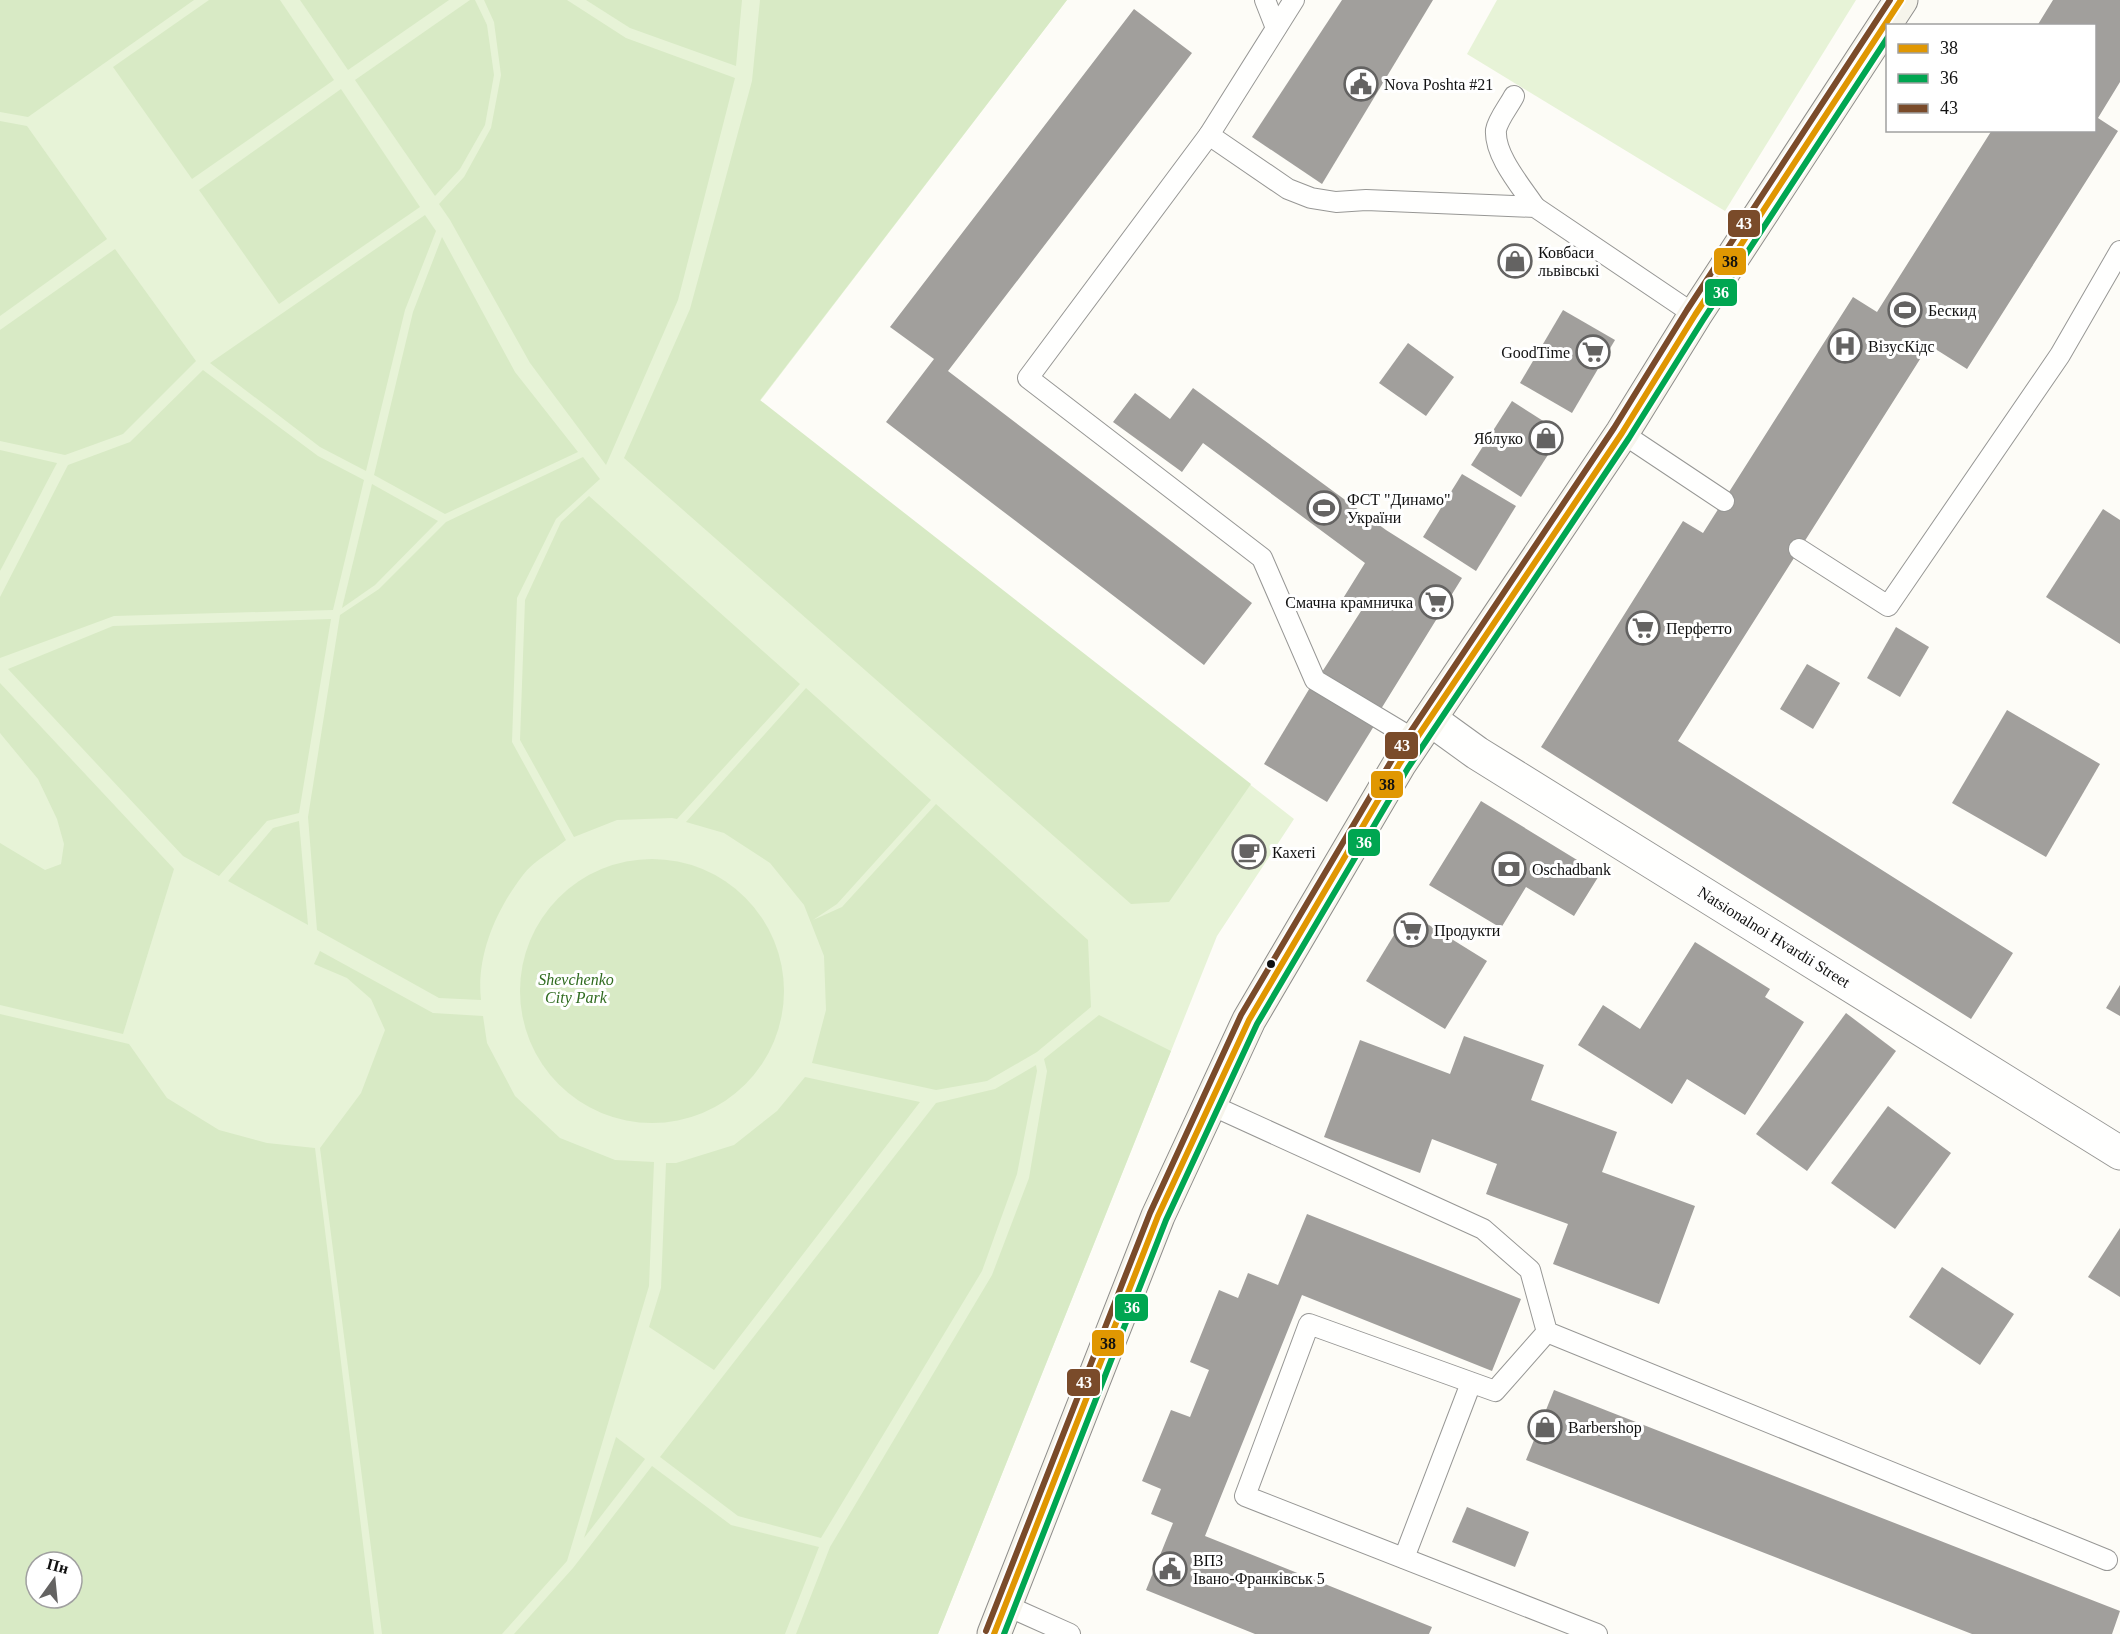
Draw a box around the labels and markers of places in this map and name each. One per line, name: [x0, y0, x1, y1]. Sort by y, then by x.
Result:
public building icon: Nova Poshta #21: [1343, 66, 1379, 102]
place label: Nova Poshta #21: [1384, 76, 1493, 93]
shop icon: Ковбаси львівські: [1497, 243, 1533, 279]
place label: Ковбаси львівські: [1538, 244, 1600, 279]
sports icon: Бескид: [1887, 292, 1923, 328]
place label: Бескид: [1928, 302, 1976, 320]
hospital icon: ВізусКідс: [1827, 328, 1863, 364]
supermarket icon: GoodTime: [1575, 334, 1611, 370]
place label: ВізусКідс: [1868, 338, 1935, 356]
place label: GoodTime: [1501, 344, 1570, 361]
shop icon: Яблуко: [1528, 420, 1564, 456]
place label: Яблуко: [1474, 430, 1523, 448]
sports icon: ФСТ "Динамо" України: [1306, 490, 1342, 526]
place label: ФСТ "Динамо" України: [1347, 491, 1450, 527]
supermarket icon: Смачна крамничка: [1418, 584, 1454, 620]
place label: Смачна крамничка: [1285, 594, 1413, 612]
supermarket icon: Перфетто: [1625, 610, 1661, 646]
place label: Перфетто: [1666, 620, 1732, 638]
cafe icon: Кахеті: [1231, 834, 1267, 870]
place label: Кахеті: [1272, 844, 1316, 861]
bank icon: Oschadbank: [1491, 851, 1527, 887]
place label: Oschadbank: [1532, 861, 1611, 878]
supermarket icon: Продукти: [1393, 912, 1429, 948]
place label: Продукти: [1434, 922, 1501, 940]
unlabelled marker: [1265, 958, 1277, 970]
shop icon: Barbershop: [1527, 1409, 1563, 1445]
place label: Barbershop: [1568, 1419, 1642, 1437]
public building icon: ВПЗ Івано-Франківськ 5: [1152, 1551, 1188, 1587]
place label: ВПЗ Івано-Франківськ 5: [1193, 1552, 1325, 1588]

